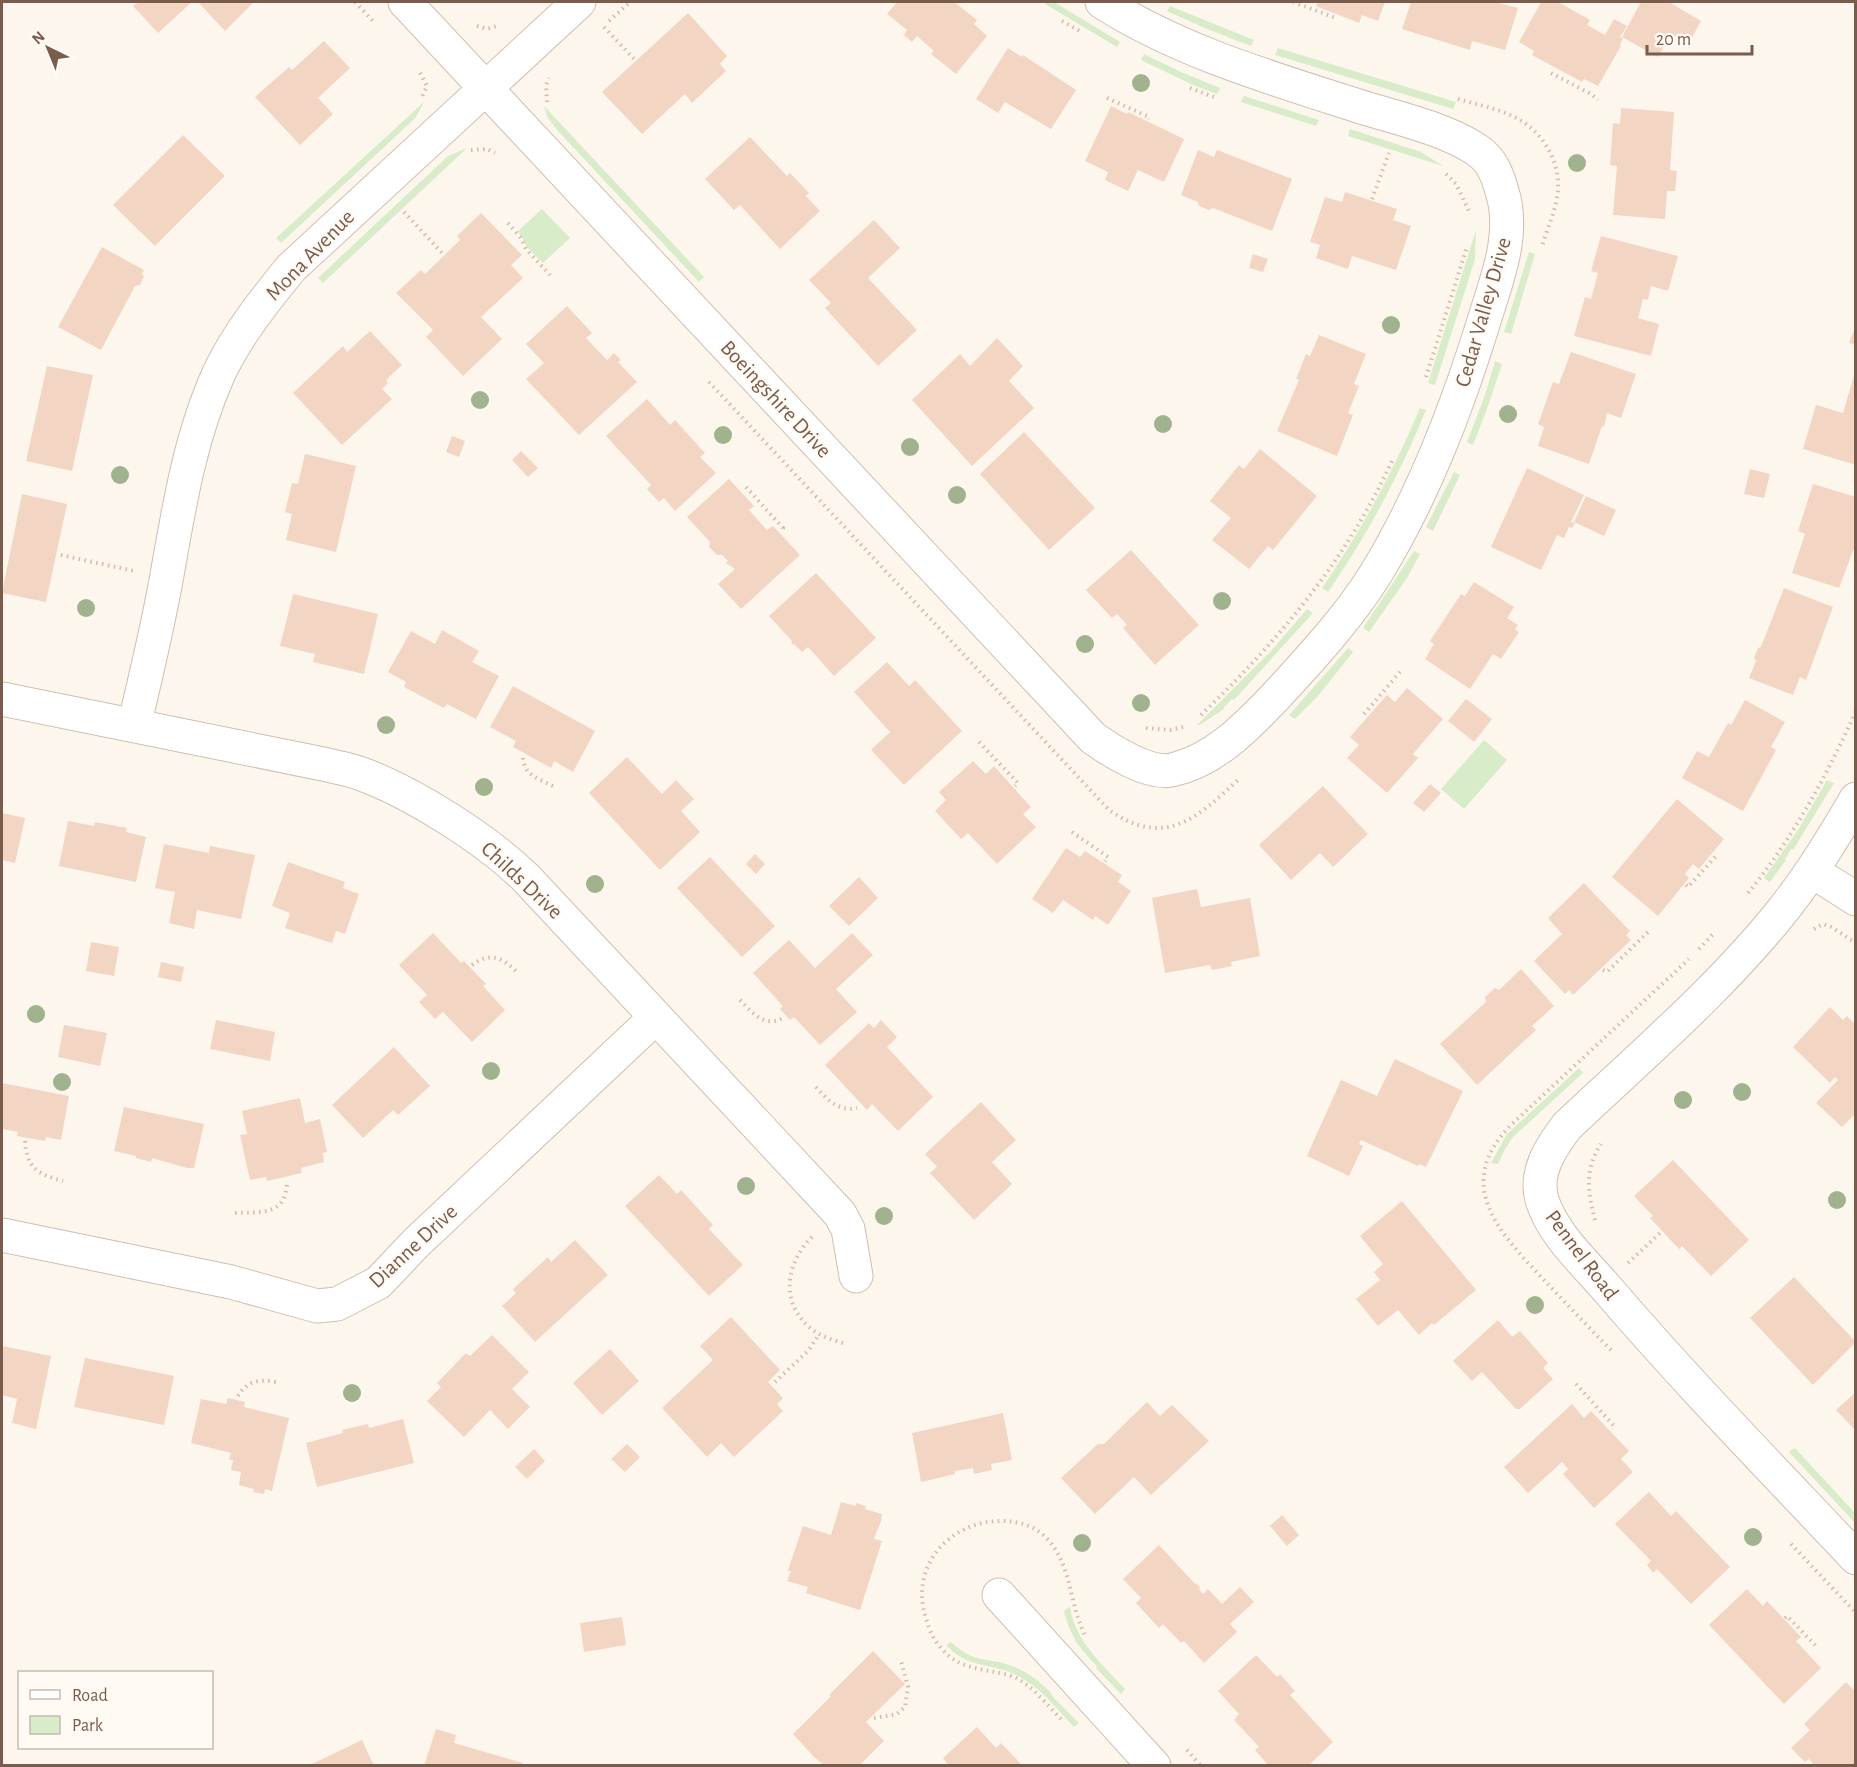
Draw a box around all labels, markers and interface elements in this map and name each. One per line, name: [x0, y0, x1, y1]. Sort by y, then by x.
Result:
north arrow: [18, 18, 78, 78]
scale bar: [1647, 18, 1752, 56]
text: N: [29, 28, 48, 47]
text: 20 m: [1656, 31, 1691, 49]
street label: Mona Avenue: [262, 205, 358, 305]
street label: Cedar Valley Drive: [1451, 235, 1515, 389]
street label: Boeingshire Drive: [716, 336, 836, 462]
street label: Childs Drive: [477, 837, 567, 923]
street label: Dianne Drive: [365, 1200, 461, 1292]
street label: Pennel Road: [1541, 1206, 1623, 1304]
legend: [18, 1671, 213, 1749]
text: Road: [72, 1687, 108, 1705]
text: Park: [72, 1717, 104, 1735]

